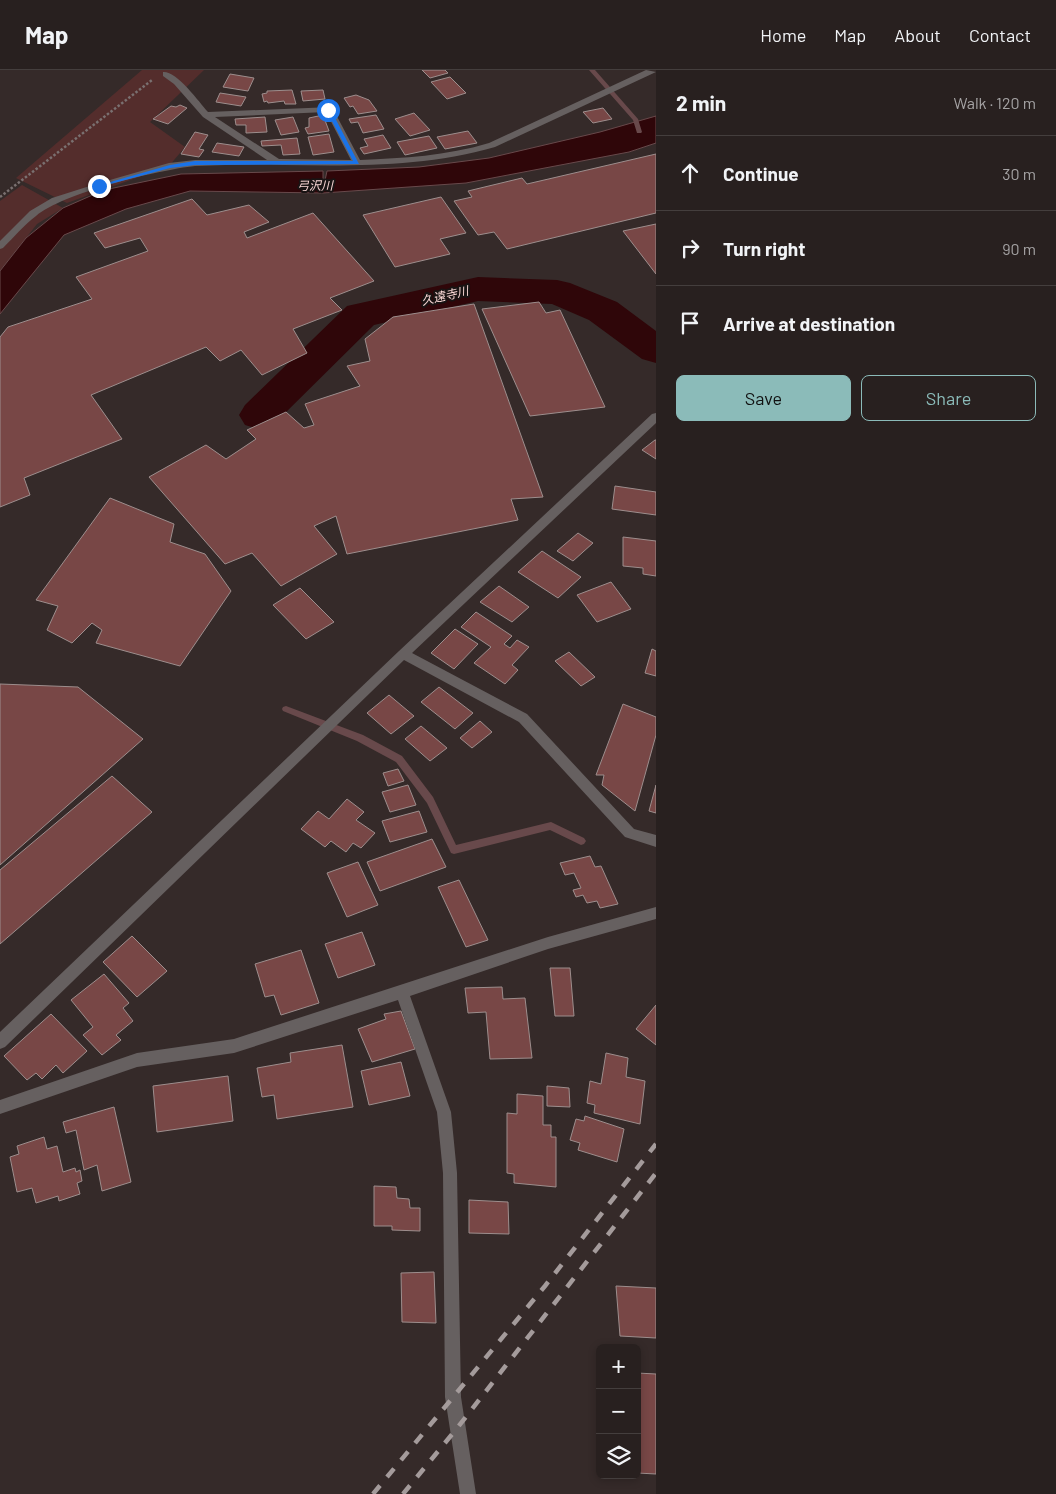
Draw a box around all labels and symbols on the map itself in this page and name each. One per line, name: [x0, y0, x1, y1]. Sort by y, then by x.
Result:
route start: [317, 99, 340, 122]
route end: [88, 175, 111, 198]
water label: 弓沢川: [297, 178, 335, 192]
water label: 久遠寺川: [420, 282, 472, 307]

